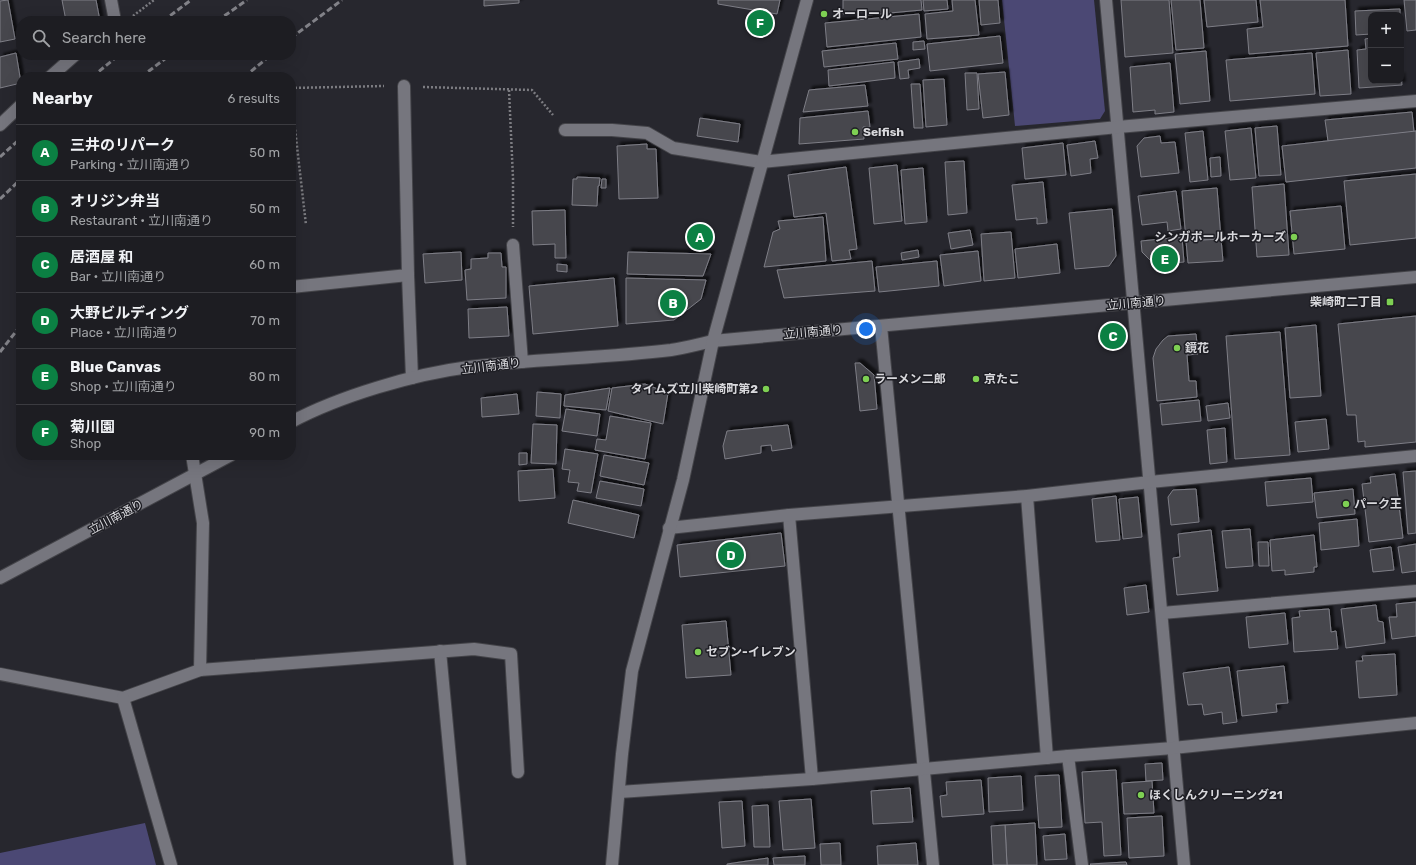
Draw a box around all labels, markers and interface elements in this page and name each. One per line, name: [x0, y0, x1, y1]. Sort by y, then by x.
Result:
place label: オーロール: [832, 7, 892, 21]
pin: F: [747, 8, 773, 38]
marker: オーロール: [819, 9, 829, 19]
map controls: [1368, 12, 1404, 84]
button: +: [1368, 12, 1404, 48]
search box: [16, 16, 296, 60]
icon: search: [30, 27, 52, 49]
text: Search here: [62, 29, 146, 47]
button: −: [1368, 48, 1404, 84]
text: Nearby: [32, 88, 93, 108]
text: 6 results: [228, 91, 280, 106]
place label: Selfish: [863, 125, 904, 139]
marker: Selfish: [850, 127, 860, 137]
text: 三井のリパーク: [70, 136, 175, 154]
text: A: [40, 145, 50, 160]
text: 50 m: [249, 145, 280, 160]
text: Parking · 立川南通り: [70, 157, 192, 172]
text: オリジン弁当: [70, 192, 160, 210]
text: B: [40, 201, 50, 216]
text: 50 m: [249, 201, 280, 216]
text: Restaurant · 立川南通り: [70, 213, 213, 228]
pin: A: [687, 222, 713, 252]
place label: シンガポールホーカーズ: [1155, 230, 1286, 244]
marker: シンガポールホーカーズ: [1289, 232, 1299, 242]
pin: E: [1152, 244, 1178, 274]
text: 居酒屋 和: [70, 248, 133, 266]
text: C: [40, 257, 50, 272]
text: 60 m: [249, 257, 280, 272]
text: Bar · 立川南通り: [70, 269, 166, 284]
pin: B: [660, 288, 686, 318]
street label: 立川南通り: [1105, 293, 1167, 313]
place label: 柴崎町二丁目: [1310, 295, 1382, 309]
marker: 柴崎町二丁目: [1385, 297, 1395, 307]
text: 大野ビルディング: [70, 304, 189, 322]
text: D: [40, 313, 50, 328]
text: 70 m: [250, 313, 280, 328]
your location: [856, 319, 876, 339]
pin: C: [1100, 321, 1126, 351]
street label: 立川南通り: [782, 322, 844, 342]
text: Place · 立川南通り: [70, 325, 179, 340]
place label: 鏡花: [1184, 341, 1209, 355]
marker: 鏡花: [1172, 343, 1182, 353]
street label: 立川南通り: [460, 355, 522, 377]
text: Blue Canvas: [70, 358, 161, 376]
text: E: [41, 369, 49, 384]
text: 80 m: [249, 369, 280, 384]
place label: ラーメン二郎: [874, 372, 946, 386]
place label: 京たこ: [984, 372, 1020, 386]
marker: ラーメン二郎: [861, 374, 871, 384]
marker: 京たこ: [971, 374, 981, 384]
text: Shop · 立川南通り: [70, 379, 177, 394]
place label: タイムズ立川柴崎町第2: [630, 382, 758, 396]
marker: タイムズ立川柴崎町第2: [761, 384, 771, 394]
text: 菊川園: [70, 418, 115, 436]
text: F: [41, 425, 49, 440]
text: 90 m: [249, 425, 280, 440]
text: Shop: [70, 436, 101, 451]
street label: 立川南通り: [86, 497, 146, 537]
place label: パーク王: [1354, 497, 1402, 511]
marker: パーク王: [1341, 499, 1351, 509]
pin: D: [718, 540, 744, 570]
place label: セブン-イレブン: [706, 645, 796, 659]
marker: セブン-イレブン: [693, 647, 703, 657]
place label: ほくしんクリーニング21: [1149, 788, 1283, 802]
marker: ほくしんクリーニング21: [1136, 790, 1146, 800]

